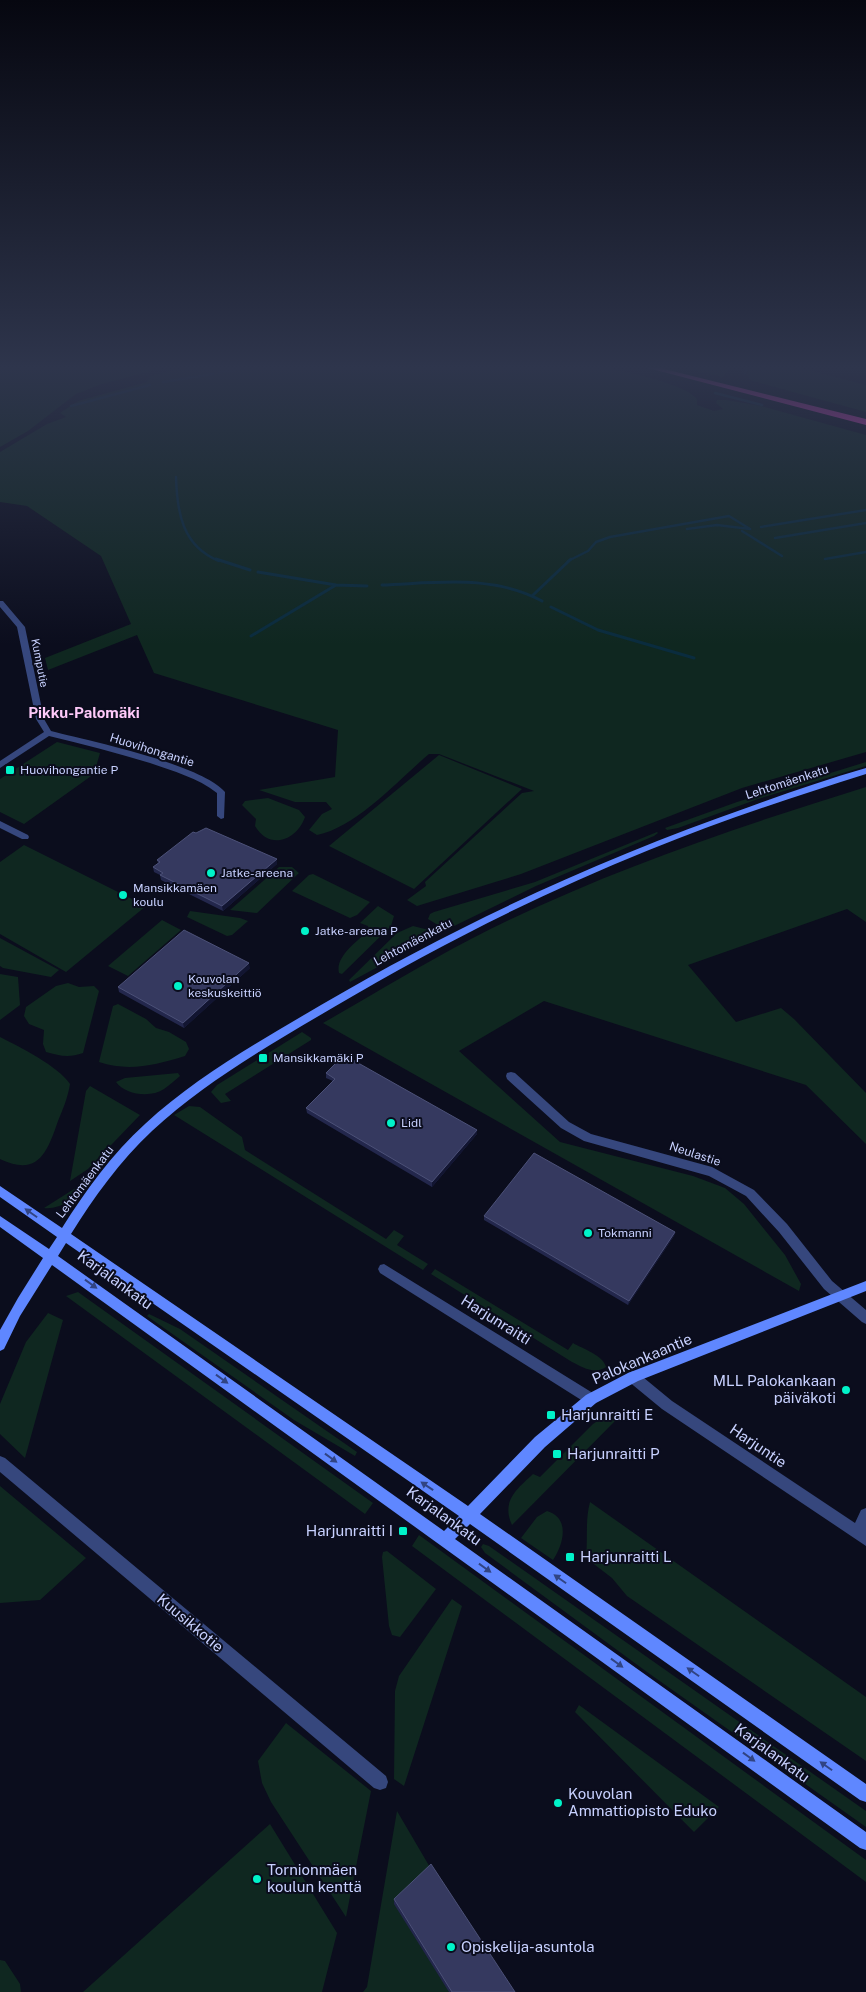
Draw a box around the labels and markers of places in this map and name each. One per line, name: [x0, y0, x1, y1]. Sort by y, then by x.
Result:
place label: Huovihongantie P: [20, 763, 118, 777]
marker: Huovihongantie P: [4, 764, 16, 776]
place label: Jatke-areena: [221, 866, 293, 880]
marker: Jatke-areena: [205, 867, 217, 879]
place label: Mansikkamäen koulu: [133, 881, 217, 909]
marker: Mansikkamäen koulu: [117, 889, 129, 901]
place label: Jatke-areena P: [315, 924, 398, 938]
marker: Jatke-areena P: [299, 925, 311, 937]
place label: Kouvolan keskuskeittiö: [188, 972, 262, 1000]
marker: Kouvolan keskuskeittiö: [172, 980, 184, 992]
place label: Mansikkamäki P: [273, 1051, 364, 1065]
marker: Mansikkamäki P: [257, 1052, 269, 1064]
place label: Lidl: [401, 1116, 422, 1130]
marker: Lidl: [385, 1117, 397, 1129]
place label: Tokmanni: [598, 1226, 652, 1240]
marker: Tokmanni: [582, 1227, 594, 1239]
place label: MLL Palokankaan päiväkoti: [713, 1372, 836, 1406]
marker: MLL Palokankaan päiväkoti: [840, 1384, 852, 1396]
place label: Harjunraitti E: [561, 1406, 653, 1423]
marker: Harjunraitti E: [545, 1409, 557, 1421]
place label: Harjunraitti P: [567, 1445, 660, 1462]
marker: Harjunraitti P: [551, 1448, 563, 1460]
place label: Harjunraitti I: [306, 1522, 393, 1539]
marker: Harjunraitti I: [397, 1525, 409, 1537]
place label: Harjunraitti L: [580, 1548, 672, 1565]
marker: Harjunraitti L: [564, 1551, 576, 1563]
place label: Kouvolan Ammattiopisto Eduko: [568, 1785, 717, 1819]
marker: Kouvolan Ammattiopisto Eduko: [552, 1797, 564, 1809]
place label: Tornionmäen koulun kenttä: [267, 1861, 362, 1895]
marker: Tornionmäen koulun kenttä: [251, 1873, 263, 1885]
place label: Opiskelija-asuntola: [461, 1938, 595, 1955]
marker: Opiskelija-asuntola: [445, 1941, 457, 1953]

